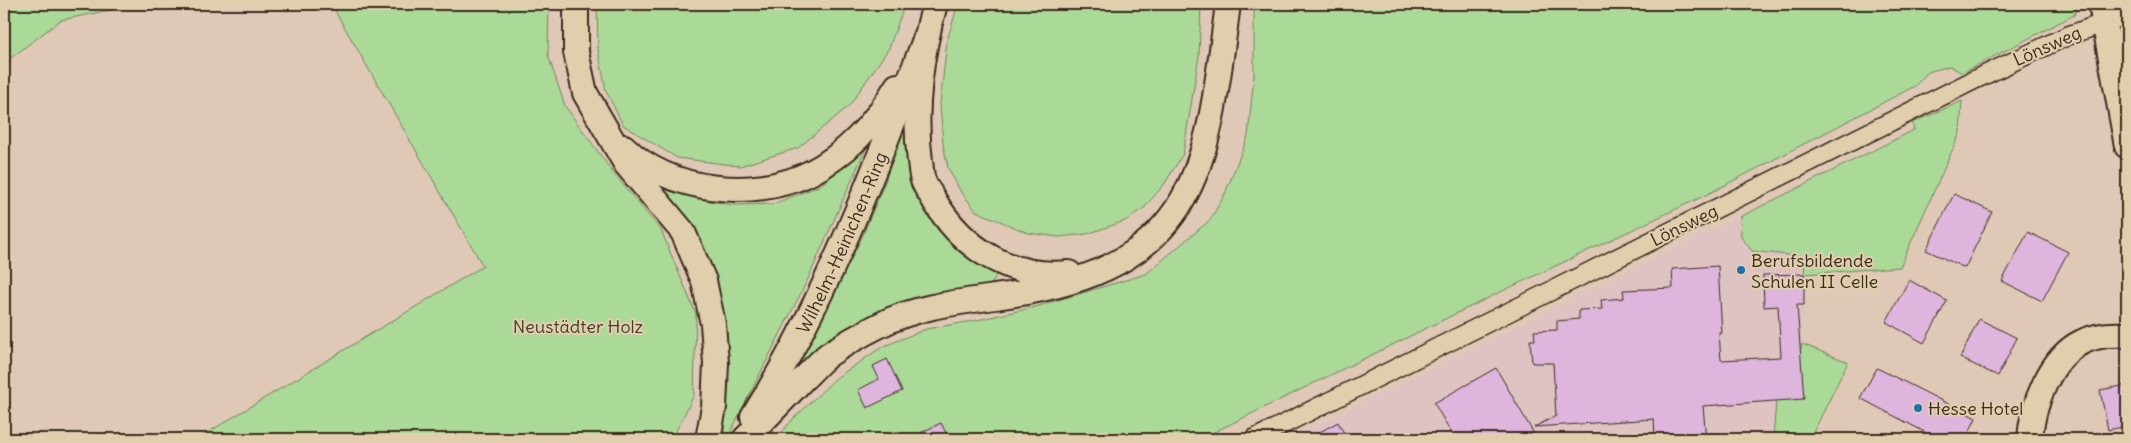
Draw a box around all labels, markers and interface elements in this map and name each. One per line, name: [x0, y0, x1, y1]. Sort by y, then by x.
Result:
street label: Lönsweg: [2009, 21, 2085, 71]
street label: Wilhelm-Heinichen-Ring: [791, 148, 892, 337]
street label: Lönsweg: [1647, 199, 1721, 251]
place label: Berufsbildende Schulen II Celle: [1751, 249, 1878, 293]
marker: Berufsbildende Schulen II Celle: [1735, 264, 1747, 276]
park label: Neustädter Holz: [513, 315, 644, 338]
place label: Hesse Hotel: [1928, 397, 2023, 420]
marker: Hesse Hotel: [1912, 402, 1924, 414]

